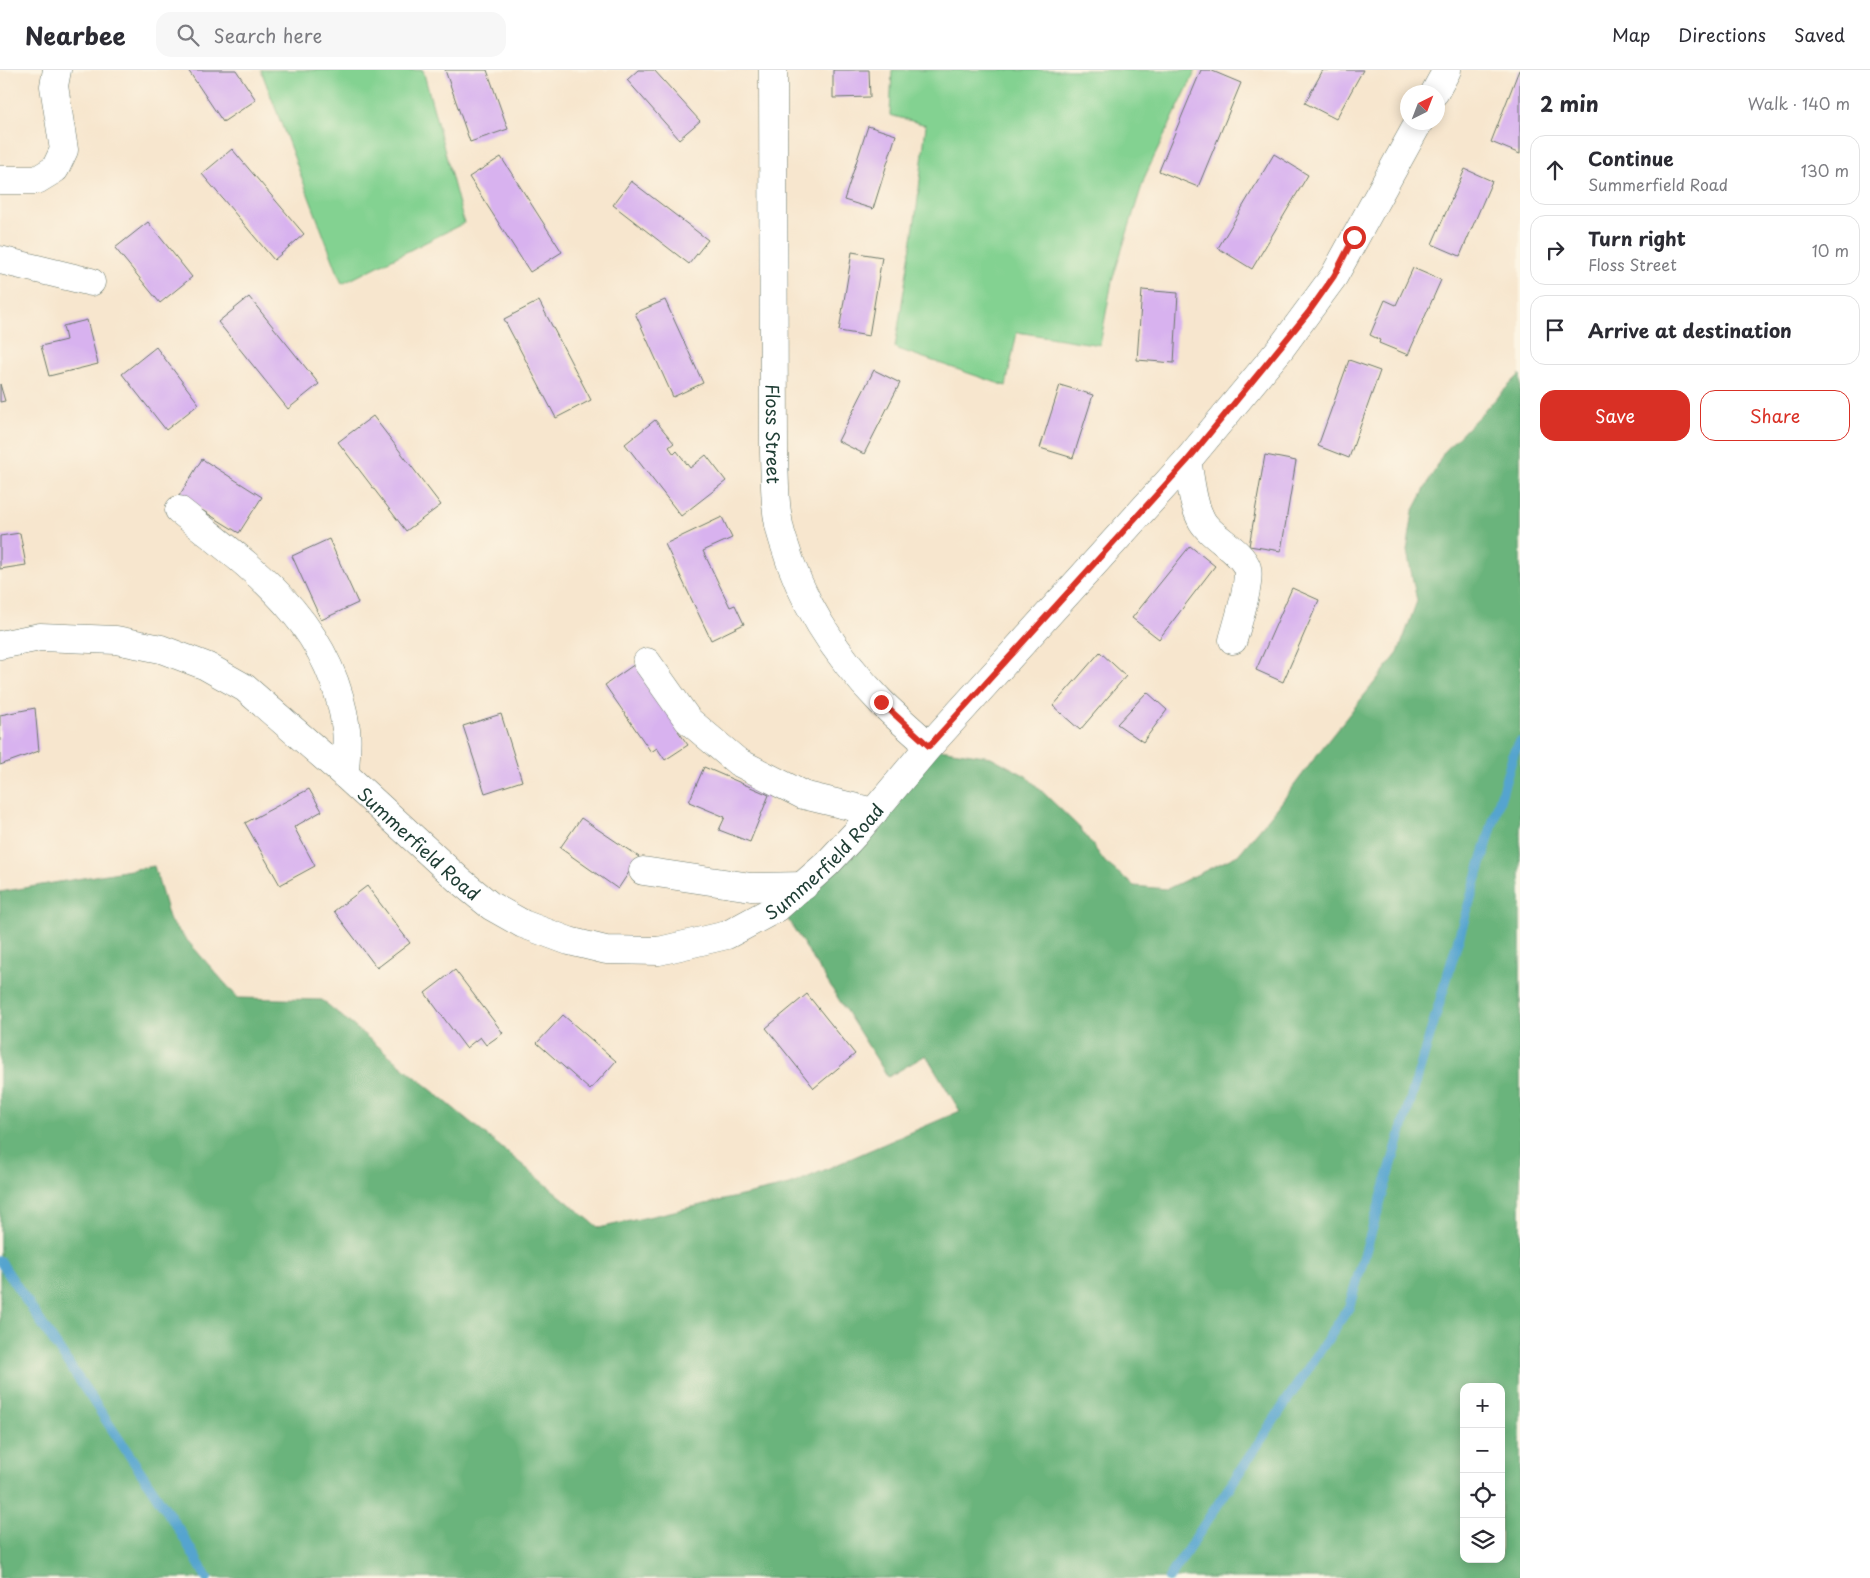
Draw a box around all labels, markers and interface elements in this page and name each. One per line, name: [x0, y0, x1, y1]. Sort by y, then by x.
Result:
search box: [156, 12, 506, 57]
text: Nearbee: [25, 17, 126, 53]
icon: search: [174, 21, 202, 49]
text: Search here: [214, 21, 322, 49]
text: Map: [1612, 21, 1650, 48]
text: Directions: [1678, 21, 1766, 48]
text: Saved: [1794, 21, 1845, 48]
north arrow: [1400, 85, 1445, 130]
text: 2 min: [1540, 87, 1599, 119]
text: Walk · 140 m: [1748, 91, 1850, 115]
text: Continue: [1588, 144, 1674, 172]
icon: ahead: [1541, 156, 1569, 184]
text: 130 m: [1801, 158, 1849, 182]
text: Summerfield Road: [1588, 172, 1728, 196]
text: Turn right: [1588, 224, 1686, 252]
route start: [1343, 226, 1366, 249]
icon: right: [1541, 236, 1569, 264]
text: 10 m: [1812, 238, 1849, 262]
text: Floss Street: [1588, 252, 1677, 276]
icon: arrive: [1541, 316, 1569, 344]
text: Arrive at destination: [1588, 316, 1792, 344]
street label: Floss Street: [760, 384, 788, 484]
button: Save: [1540, 390, 1690, 441]
button: Share: [1700, 390, 1850, 441]
route end: [870, 691, 893, 714]
street label: Summerfield Road: [352, 780, 487, 906]
street label: Summerfield Road: [759, 797, 889, 926]
map controls: [1460, 1383, 1505, 1563]
button: +: [1460, 1383, 1505, 1428]
button: −: [1460, 1428, 1505, 1473]
button: locate: [1460, 1473, 1505, 1518]
button: layers: [1460, 1518, 1505, 1563]

